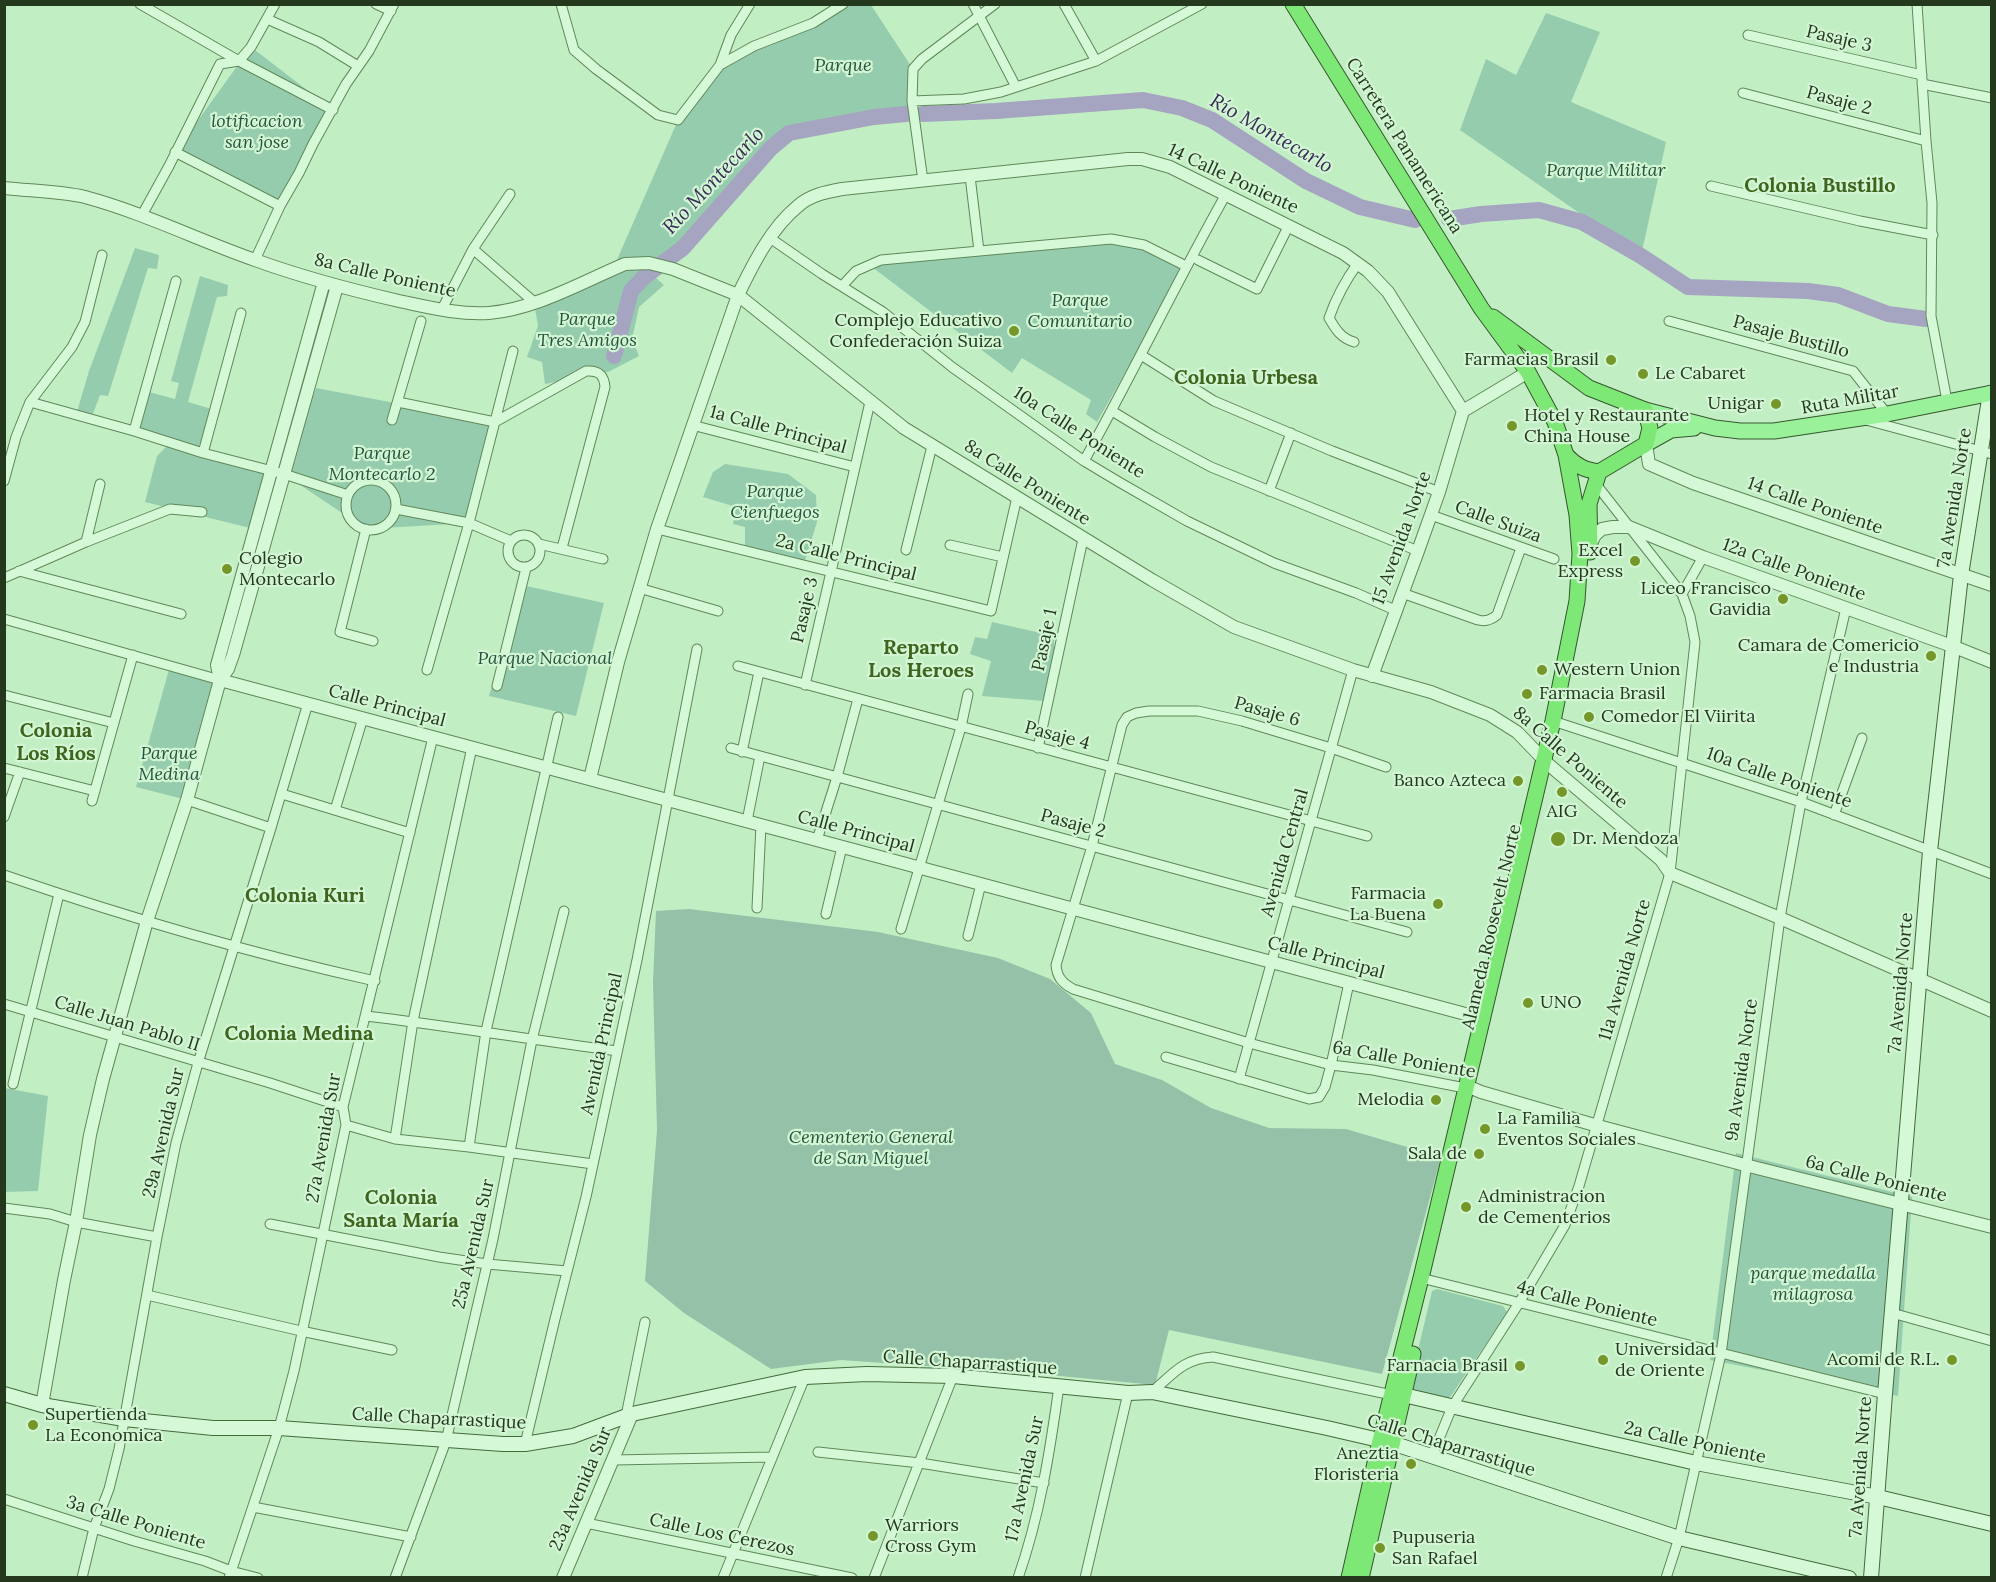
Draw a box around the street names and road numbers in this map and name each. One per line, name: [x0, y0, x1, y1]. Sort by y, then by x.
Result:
street label: Pasaje 3: [1804, 21, 1874, 57]
street label: Carretera Panamericana: [1341, 54, 1467, 238]
street label: Pasaje 2: [1804, 82, 1874, 120]
street label: 14 Calle Poniente: [1164, 139, 1302, 219]
street label: 8a Calle Poniente: [312, 249, 458, 303]
street label: Pasaje Bustillo: [1731, 311, 1851, 363]
street label: Ruta Militar: [1799, 381, 1901, 419]
street label: 10a Calle Poniente: [1009, 382, 1149, 484]
street label: 1a Calle Principal: [707, 401, 849, 459]
street label: 7a Avenida Norte: [1933, 426, 1977, 570]
street label: 8a Calle Poniente: [960, 435, 1094, 531]
street label: 15 Avenida Norte: [1368, 468, 1436, 608]
street label: 14 Calle Poniente: [1745, 473, 1885, 539]
street label: Calle Suiza: [1452, 496, 1544, 548]
street label: 2a Calle Principal: [773, 530, 919, 586]
street label: 12a Calle Poniente: [1719, 534, 1869, 606]
street label: Pasaje 3: [787, 575, 823, 645]
street label: Pasaje 1: [1028, 607, 1062, 673]
street label: Calle Principal: [326, 680, 448, 732]
street label: Pasaje 6: [1232, 692, 1302, 732]
street label: 8a Calle Poniente: [1508, 702, 1632, 814]
street label: Pasaje 4: [1022, 717, 1092, 755]
street label: 10a Calle Poniente: [1703, 743, 1855, 813]
street label: Avenida Central: [1256, 786, 1314, 920]
street label: Pasaje 2: [1038, 805, 1108, 843]
street label: Calle Principal: [795, 806, 917, 858]
street label: Alameda Roosevelt Norte: [1458, 822, 1526, 1032]
street label: 11a Avenida Norte: [1594, 897, 1656, 1043]
street label: 7a Avenida Norte: [1884, 912, 1918, 1054]
street label: Calle Principal: [1265, 932, 1387, 984]
street label: Avenida Principal: [576, 971, 628, 1117]
street label: Calle Juan Pablo II: [51, 992, 203, 1056]
street label: 9a Avenida Norte: [1721, 997, 1763, 1143]
street label: 6a Calle Poniente: [1331, 1037, 1477, 1083]
street label: 29a Avenida Sur: [138, 1066, 190, 1200]
street label: 27a Avenida Sur: [302, 1072, 346, 1204]
street label: 6a Calle Poniente: [1803, 1151, 1949, 1207]
street label: 25a Avenida Sur: [449, 1177, 499, 1311]
street label: 4a Calle Poniente: [1514, 1276, 1660, 1332]
street label: Calle Chaparrastique: [882, 1346, 1058, 1380]
street label: 7a Avenida Norte: [1845, 1396, 1877, 1538]
street label: Calle Chaparrastique: [351, 1404, 527, 1434]
street label: Calle Chaparrastique: [1364, 1410, 1538, 1482]
street label: 17a Avenida Sur: [1001, 1414, 1049, 1544]
street label: 2a Calle Poniente: [1622, 1417, 1768, 1469]
street label: 23a Avenida Sur: [545, 1424, 617, 1554]
street label: 3a Calle Poniente: [64, 1492, 208, 1554]
street label: Calle Los Cerezos: [647, 1509, 797, 1561]

